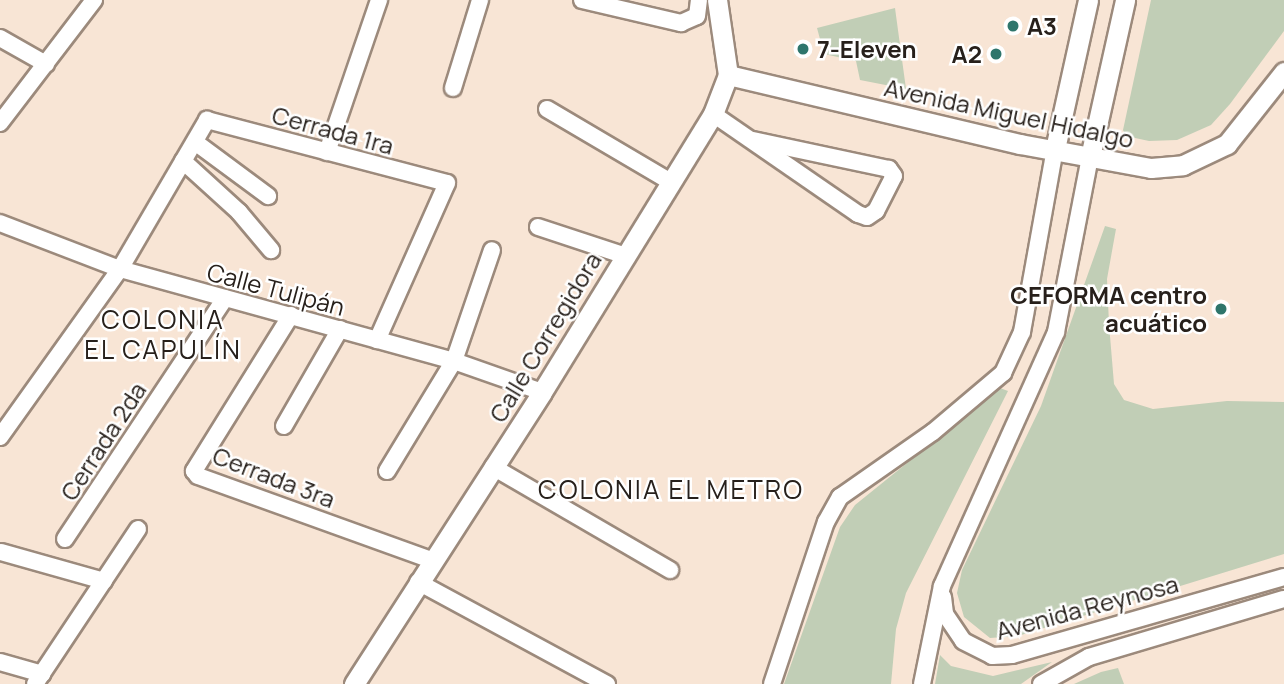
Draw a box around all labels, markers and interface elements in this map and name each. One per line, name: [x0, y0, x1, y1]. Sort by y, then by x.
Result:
place label: A3: [1027, 12, 1057, 40]
marker: A3: [1005, 18, 1021, 34]
place label: 7-Eleven: [817, 35, 916, 63]
place label: A2: [952, 40, 982, 68]
marker: 7-Eleven: [795, 41, 811, 57]
marker: A2: [988, 46, 1004, 62]
street label: Avenida Miguel Hidalgo: [882, 72, 1136, 154]
street label: Cerrada 1ra: [269, 100, 397, 160]
street label: Calle Corregidora: [483, 247, 607, 427]
street label: Calle Tulipán: [204, 257, 348, 321]
place label: CEFORMA centro acuático: [1010, 281, 1207, 337]
marker: CEFORMA centro acuático: [1213, 301, 1229, 317]
district label: COLONIA EL CAPULÍN: [85, 304, 241, 366]
street label: Cerrada 2da: [54, 377, 152, 505]
street label: Cerrada 3ra: [209, 441, 339, 513]
district label: COLONIA EL METRO: [539, 474, 803, 506]
street label: Avenida Reynosa: [993, 569, 1181, 645]

